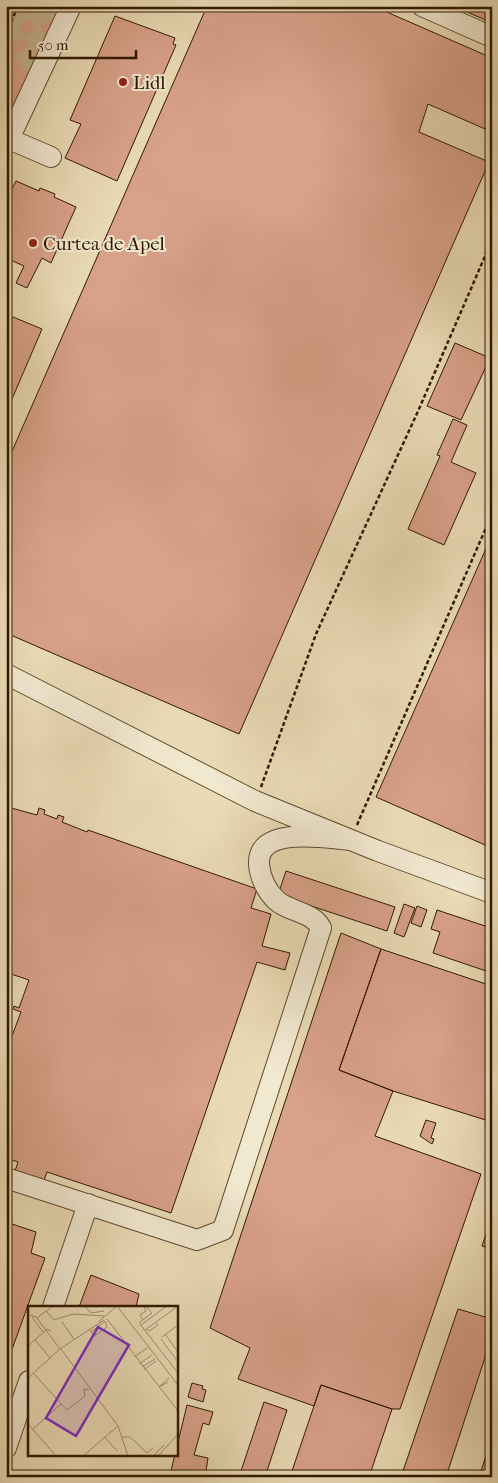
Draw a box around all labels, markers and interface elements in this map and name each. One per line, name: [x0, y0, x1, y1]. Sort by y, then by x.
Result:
scale bar: [30, 28, 136, 60]
text: 50 m: [38, 36, 69, 54]
place label: Lidl: [133, 72, 166, 94]
marker: Lidl: [117, 76, 129, 88]
place label: Curtea de Apel: [43, 233, 165, 255]
marker: Curtea de Apel: [27, 237, 39, 249]
inset map: [28, 1306, 178, 1456]

